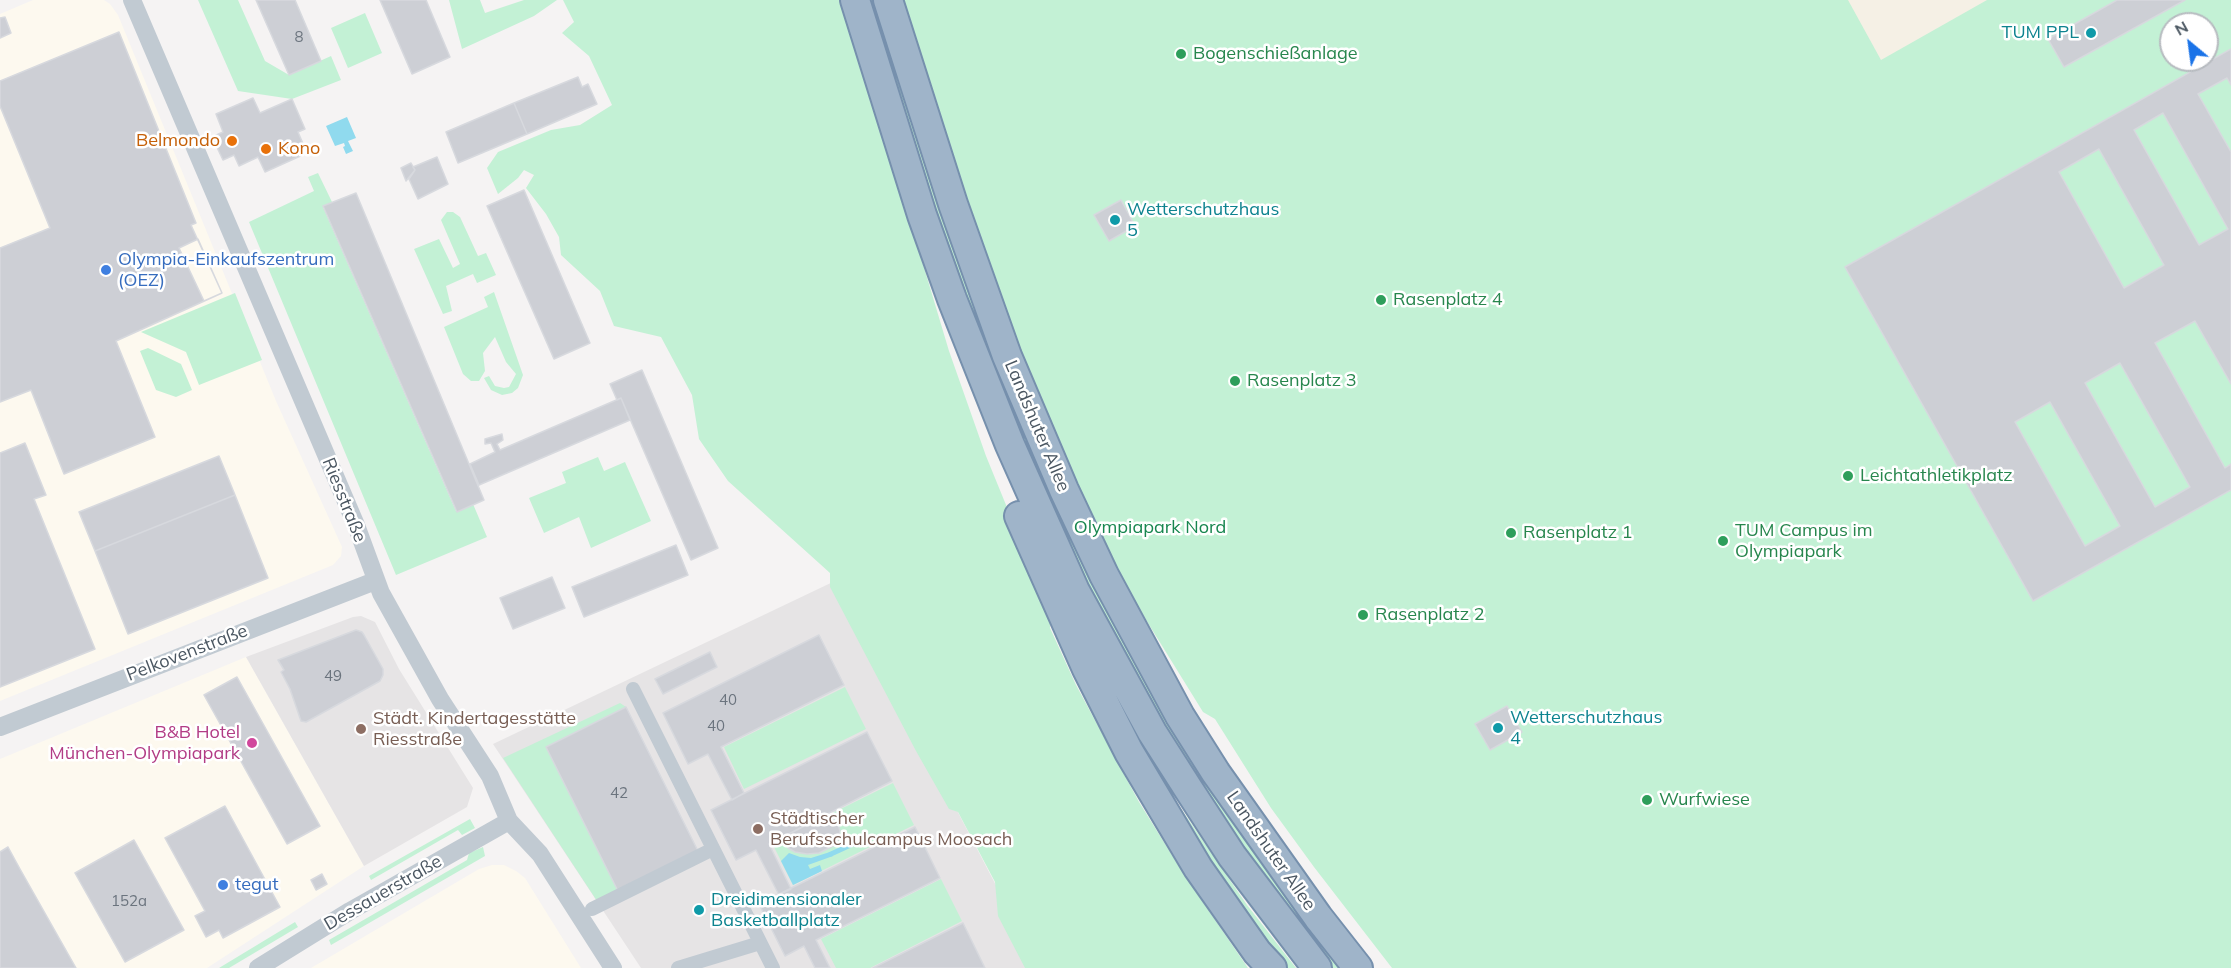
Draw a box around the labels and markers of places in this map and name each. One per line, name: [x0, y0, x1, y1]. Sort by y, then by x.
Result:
place label: TUM PPL: [2002, 22, 2079, 44]
marker: TUM PPL: [2084, 26, 2098, 40]
place label: Bogenschießanlage: [1193, 43, 1358, 65]
marker: Bogenschießanlage: [1174, 47, 1188, 61]
place label: Belmondo: [136, 130, 220, 152]
marker: Belmondo: [225, 134, 239, 148]
place label: Kono: [278, 138, 320, 160]
marker: Kono: [259, 142, 273, 156]
place label: Wetterschutzhaus 5: [1127, 199, 1279, 242]
marker: Wetterschutzhaus 5: [1108, 213, 1122, 227]
place label: Olympia-Einkaufszentrum (OEZ): [118, 249, 334, 292]
marker: Olympia-Einkaufszentrum (OEZ): [99, 263, 113, 277]
place label: Rasenplatz 4: [1393, 289, 1503, 311]
marker: Rasenplatz 4: [1374, 293, 1388, 307]
place label: Rasenplatz 3: [1247, 370, 1357, 392]
marker: Rasenplatz 3: [1228, 374, 1242, 388]
place label: Leichtathletikplatz: [1860, 465, 2013, 487]
marker: Leichtathletikplatz: [1841, 469, 1855, 483]
place label: TUM Campus im Olympiapark: [1735, 520, 1873, 562]
place label: Rasenplatz 1: [1523, 522, 1633, 544]
marker: Rasenplatz 1: [1504, 526, 1518, 540]
marker: TUM Campus im Olympiapark: [1716, 534, 1730, 548]
place label: Rasenplatz 2: [1375, 604, 1485, 626]
marker: Rasenplatz 2: [1356, 608, 1370, 622]
place label: Wetterschutzhaus 4: [1510, 707, 1662, 750]
place label: Städt. Kindertagesstätte Riesstraße: [373, 708, 576, 750]
marker: Wetterschutzhaus 4: [1491, 721, 1505, 735]
place label: B&B Hotel München-Olympiapark: [49, 722, 240, 764]
marker: Städt. Kindertagesstätte Riesstraße: [354, 722, 368, 736]
marker: B&B Hotel München-Olympiapark: [245, 736, 259, 750]
place label: Wurfwiese: [1659, 789, 1750, 811]
marker: Wurfwiese: [1640, 793, 1654, 807]
place label: Städtischer Berufsschulcampus Moosach: [770, 808, 1012, 850]
marker: Städtischer Berufsschulcampus Moosach: [751, 822, 765, 836]
place label: tegut: [235, 874, 279, 896]
marker: tegut: [216, 878, 230, 892]
place label: Dreidimensionaler Basketballplatz: [711, 889, 862, 932]
marker: Dreidimensionaler Basketballplatz: [692, 903, 706, 917]

